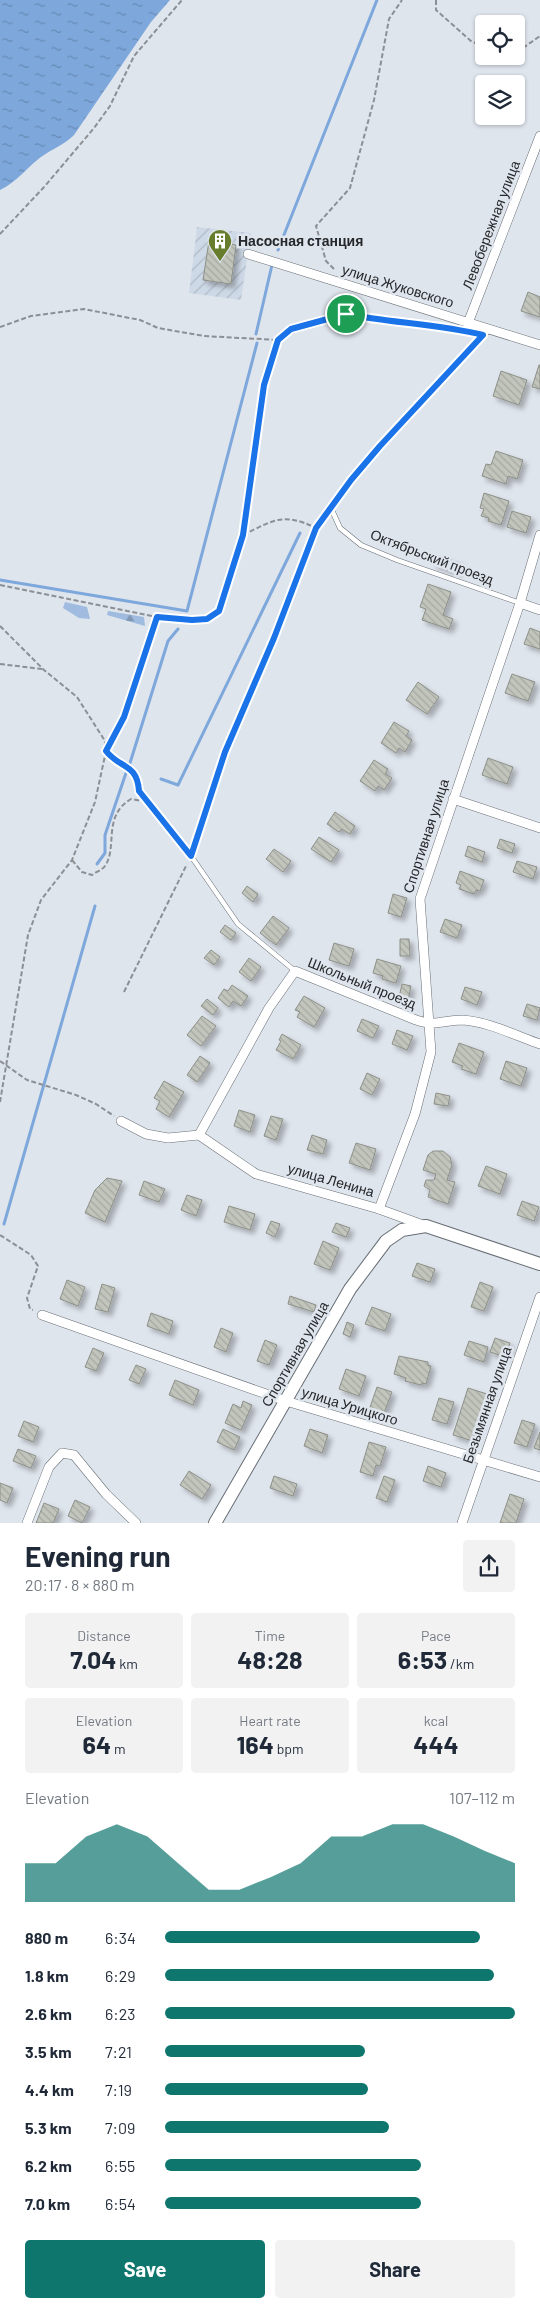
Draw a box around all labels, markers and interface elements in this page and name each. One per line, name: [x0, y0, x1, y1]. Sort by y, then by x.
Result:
map controls: [475, 15, 525, 125]
button: locate: [475, 15, 525, 65]
button: layers: [475, 75, 525, 125]
street label: Левобережная улица: [458, 158, 523, 292]
building icon: Насосная станция: [207, 228, 233, 262]
place label: Насосная станция: [238, 232, 363, 249]
street label: улица Жуковского: [340, 260, 456, 311]
pin: [325, 293, 367, 335]
icon: arrive: [332, 300, 360, 328]
street label: Октябрьский проезд: [368, 525, 496, 588]
street label: Спортивная улица: [399, 776, 452, 895]
street label: Школьный проезд: [306, 953, 419, 1012]
street label: улица Ленина: [286, 1159, 377, 1200]
street label: Спортивная улица: [257, 1298, 332, 1410]
street label: Безымянная улица: [459, 1344, 515, 1466]
street label: улица Урицкого: [300, 1383, 401, 1428]
text: Evening run: [25, 1539, 171, 1573]
button: share: [463, 1540, 515, 1592]
text: 20:17 · 8 × 880 m: [25, 1575, 135, 1594]
text: Distance: [77, 1627, 131, 1644]
text: Time: [255, 1627, 285, 1644]
text: Pace: [421, 1627, 451, 1644]
text: 7.04: [70, 1644, 116, 1674]
text: 48:28: [237, 1644, 303, 1674]
text: 6:53: [398, 1644, 447, 1674]
text: km: [116, 1655, 138, 1672]
text: /km: [447, 1655, 474, 1672]
text: Elevation: [76, 1712, 132, 1729]
text: Heart rate: [239, 1712, 301, 1729]
text: kcal: [424, 1712, 448, 1729]
text: 64: [83, 1729, 111, 1759]
text: 164: [236, 1729, 274, 1759]
text: 444: [413, 1729, 459, 1759]
text: m: [111, 1740, 125, 1757]
text: bpm: [274, 1740, 304, 1757]
text: Elevation: [25, 1788, 89, 1807]
text: 107–112 m: [449, 1788, 515, 1807]
text: 880 m: [25, 1928, 68, 1947]
text: 6:34: [105, 1928, 136, 1947]
text: 1.8 km: [25, 1966, 69, 1985]
text: 6:29: [105, 1966, 136, 1985]
text: 2.6 km: [25, 2004, 72, 2023]
text: 6:23: [105, 2004, 135, 2023]
text: 3.5 km: [25, 2042, 72, 2061]
text: 7:21: [105, 2042, 132, 2061]
text: 4.4 km: [25, 2080, 74, 2099]
text: 7:19: [105, 2080, 132, 2099]
text: 5.3 km: [25, 2118, 72, 2137]
text: 7:09: [105, 2118, 135, 2137]
text: 6.2 km: [25, 2156, 72, 2175]
text: 6:55: [105, 2156, 135, 2175]
text: 7.0 km: [25, 2194, 70, 2213]
text: 6:54: [105, 2194, 136, 2213]
button: Save: [25, 2240, 265, 2298]
button: Share: [275, 2240, 515, 2298]

